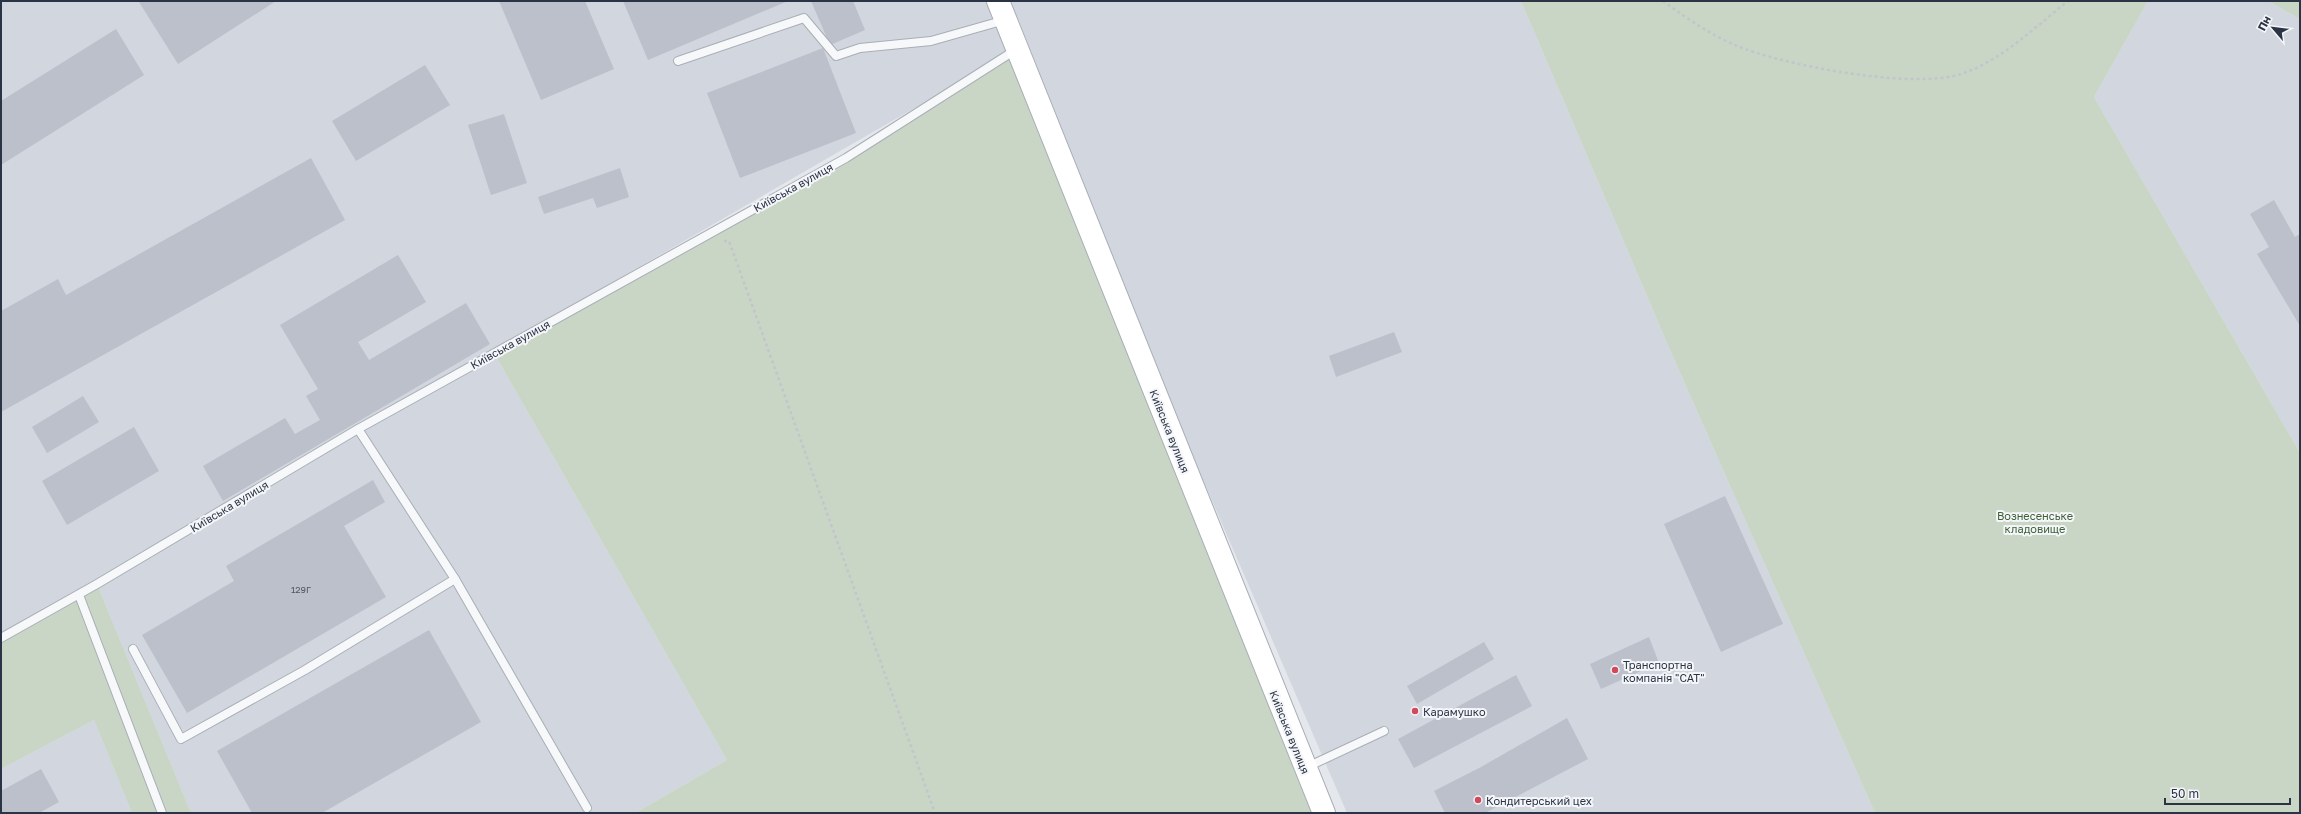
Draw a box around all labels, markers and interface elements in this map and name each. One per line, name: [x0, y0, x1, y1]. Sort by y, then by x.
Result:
north arrow: [2253, 8, 2293, 48]
text: Пн: [2254, 13, 2273, 33]
street label: Київська вулиця: [751, 160, 835, 214]
street label: Київська вулиця: [468, 317, 552, 371]
street label: Київська вулиця: [1147, 387, 1193, 475]
street label: Київська вулиця: [188, 478, 270, 534]
park label: Вознесенське кладовище: [1997, 509, 2073, 535]
house number: 129Г: [291, 584, 311, 595]
place label: Транспортна компанія "САТ": [1623, 658, 1705, 684]
marker: Транспортна компанія "САТ": [1610, 665, 1620, 675]
street label: Київська вулиця: [1267, 688, 1313, 776]
place label: Карамушко: [1423, 705, 1486, 718]
marker: Карамушко: [1410, 706, 1420, 716]
scale bar: [2165, 780, 2290, 806]
text: 50 m: [2171, 786, 2199, 801]
place label: Кондитерський цех: [1486, 794, 1592, 807]
marker: Кондитерський цех: [1473, 795, 1483, 805]

